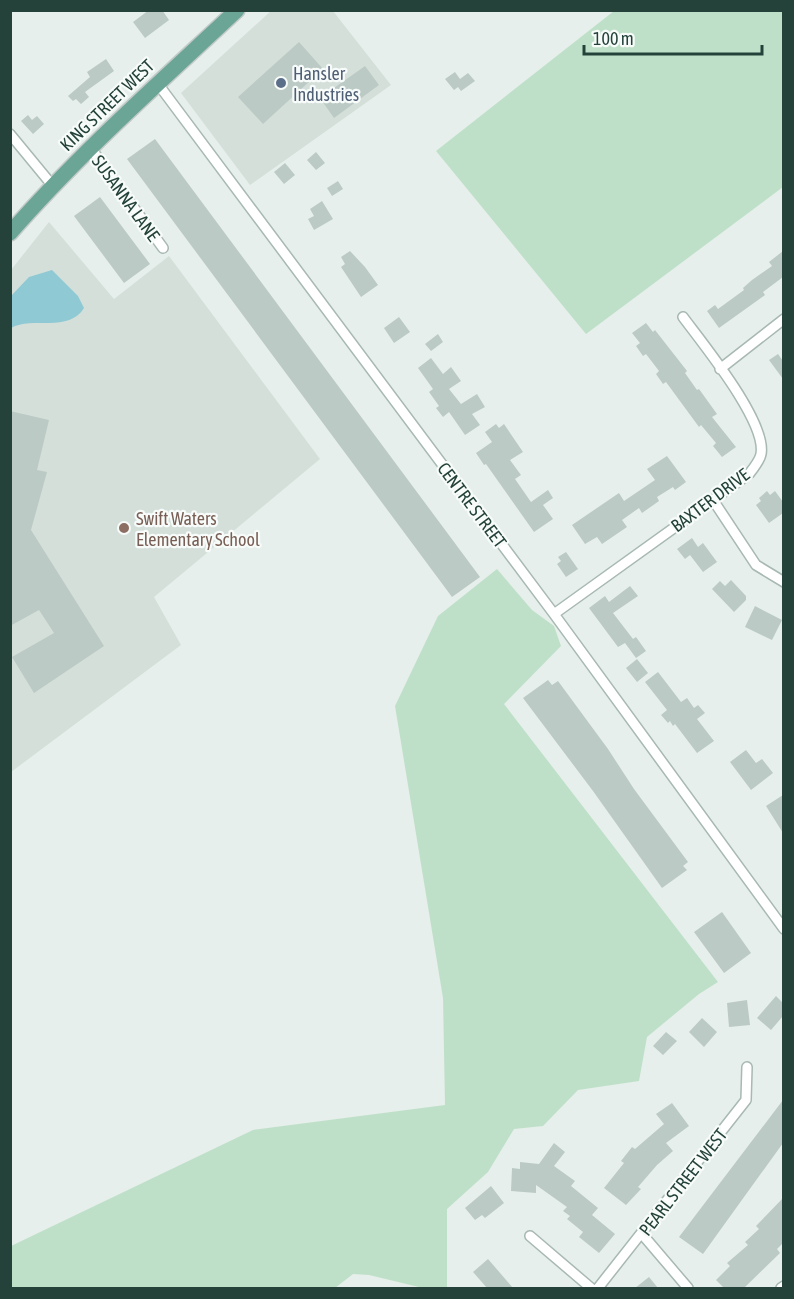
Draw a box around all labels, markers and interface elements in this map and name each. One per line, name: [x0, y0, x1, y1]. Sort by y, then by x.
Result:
scale bar: [584, 18, 762, 56]
text: 100 m: [593, 28, 634, 49]
street label: KING STREET WEST: [56, 55, 158, 155]
place label: Hansler Industries: [293, 63, 359, 105]
marker: Hansler Industries: [274, 76, 288, 90]
street label: SUSANNA LANE: [88, 151, 164, 245]
street label: CENTRE STREET: [433, 458, 511, 552]
street label: BAXTER DRIVE: [667, 464, 754, 536]
place label: Swift Waters Elementary School: [136, 508, 260, 550]
marker: Swift Waters Elementary School: [117, 521, 131, 535]
street label: PEARL STREET WEST: [635, 1124, 731, 1240]

